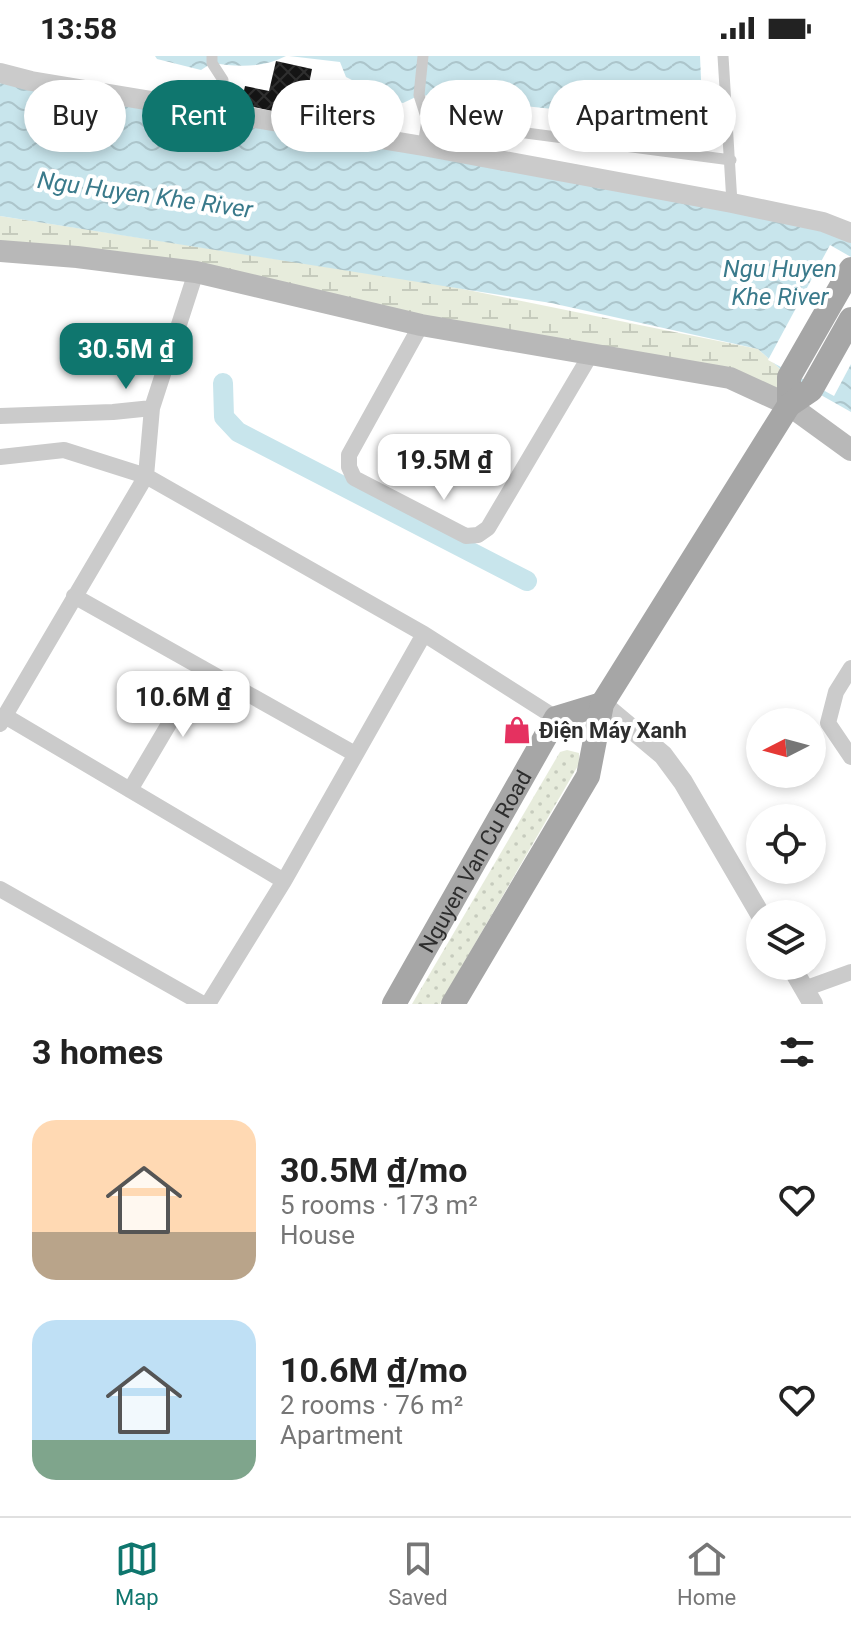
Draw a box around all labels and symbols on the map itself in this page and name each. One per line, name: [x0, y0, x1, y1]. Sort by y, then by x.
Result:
water label: Ngu Huyen Khe River: [36, 166, 255, 224]
water label: Ngu Huyen Khe River: [723, 255, 837, 311]
pin: 30.5M ₫: [52, 323, 200, 391]
pin: 19.5M ₫: [370, 434, 518, 502]
pin: 10.6M ₫: [109, 671, 257, 739]
north arrow: [746, 708, 826, 788]
shop icon: Điện Máy Xanh: [502, 715, 532, 745]
place label: Điện Máy Xanh: [539, 718, 687, 743]
street label: Nguyen Van Cu Road: [413, 766, 536, 957]

